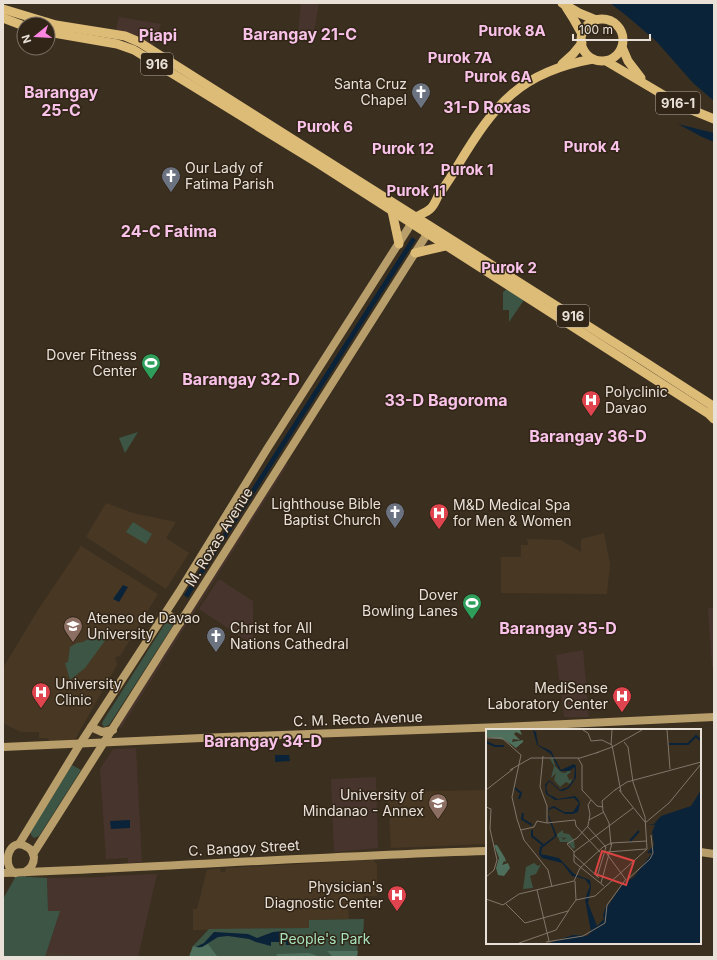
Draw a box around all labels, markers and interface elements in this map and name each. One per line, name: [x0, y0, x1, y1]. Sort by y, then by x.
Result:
north arrow: [16, 16, 56, 56]
scale bar: [573, 16, 650, 42]
district label: Purok 8A: [478, 21, 546, 40]
text: 100 m: [579, 22, 613, 37]
district label: Barangay 21-C: [243, 24, 357, 44]
district label: Piapi: [139, 25, 177, 45]
text: N: [19, 33, 34, 45]
district label: Purok 7A: [428, 48, 492, 67]
road number: 916: [141, 53, 173, 75]
district label: Purok 6A: [464, 67, 532, 86]
place label: Santa Cruz Chapel: [334, 75, 407, 108]
church icon: Santa Cruz Chapel: [410, 81, 432, 109]
district label: Barangay 25-C: [24, 82, 98, 120]
road number: 916-1: [656, 92, 700, 114]
district label: 31-D Roxas: [443, 97, 531, 117]
district label: Purok 6: [297, 117, 353, 136]
district label: Purok 4: [564, 137, 620, 156]
district label: Purok 12: [372, 139, 434, 158]
place label: Our Lady of Fatima Parish: [185, 159, 274, 192]
district label: Purok 1: [441, 160, 493, 179]
church icon: Our Lady of Fatima Parish: [160, 165, 182, 193]
district label: Purok 11: [386, 181, 446, 200]
district label: 24-C Fatima: [121, 221, 217, 241]
district label: Purok 2: [481, 258, 537, 277]
road number: 916: [557, 305, 589, 327]
place label: Dover Fitness Center: [46, 346, 137, 379]
sports icon: Dover Fitness Center: [140, 352, 162, 380]
district label: Barangay 32-D: [182, 369, 300, 389]
place label: Polyclinic Davao: [605, 383, 668, 416]
hospital icon: Polyclinic Davao: [580, 389, 602, 417]
district label: 33-D Bagoroma: [384, 390, 508, 410]
district label: Barangay 36-D: [529, 426, 647, 446]
street label: M. Roxas Avenue: [181, 484, 256, 589]
place label: Lighthouse Bible Baptist Church: [271, 495, 381, 528]
place label: M&D Medical Spa for Men & Women: [453, 496, 572, 529]
church icon: Lighthouse Bible Baptist Church: [384, 501, 406, 529]
hospital icon: M&D Medical Spa for Men & Women: [428, 502, 450, 530]
place label: Dover Bowling Lanes: [362, 586, 458, 619]
sports icon: Dover Bowling Lanes: [461, 592, 483, 620]
place label: Ateneo de Davao University: [87, 609, 200, 642]
school or university icon: Ateneo de Davao University: [62, 615, 84, 643]
district label: Barangay 35-D: [499, 618, 617, 638]
place label: Christ for All Nations Cathedral: [230, 619, 349, 652]
church icon: Christ for All Nations Cathedral: [205, 625, 227, 653]
place label: University Clinic: [55, 675, 122, 708]
place label: MediSense Laboratory Center: [487, 679, 608, 712]
hospital icon: University Clinic: [30, 681, 52, 709]
hospital icon: MediSense Laboratory Center: [611, 685, 633, 713]
street label: C. M. Recto Avenue: [293, 708, 423, 729]
inset map: [486, 729, 701, 944]
district label: Barangay 34-D: [204, 731, 322, 751]
place label: University of Mindanao - Annex: [303, 786, 424, 819]
school or university icon: University of Mindanao - Annex: [427, 792, 449, 820]
street label: C. Bangoy Street: [188, 836, 301, 859]
place label: Physician's Diagnostic Center: [265, 878, 383, 911]
hospital icon: Physician's Diagnostic Center: [386, 884, 408, 912]
park label: People's Park: [280, 930, 371, 947]

